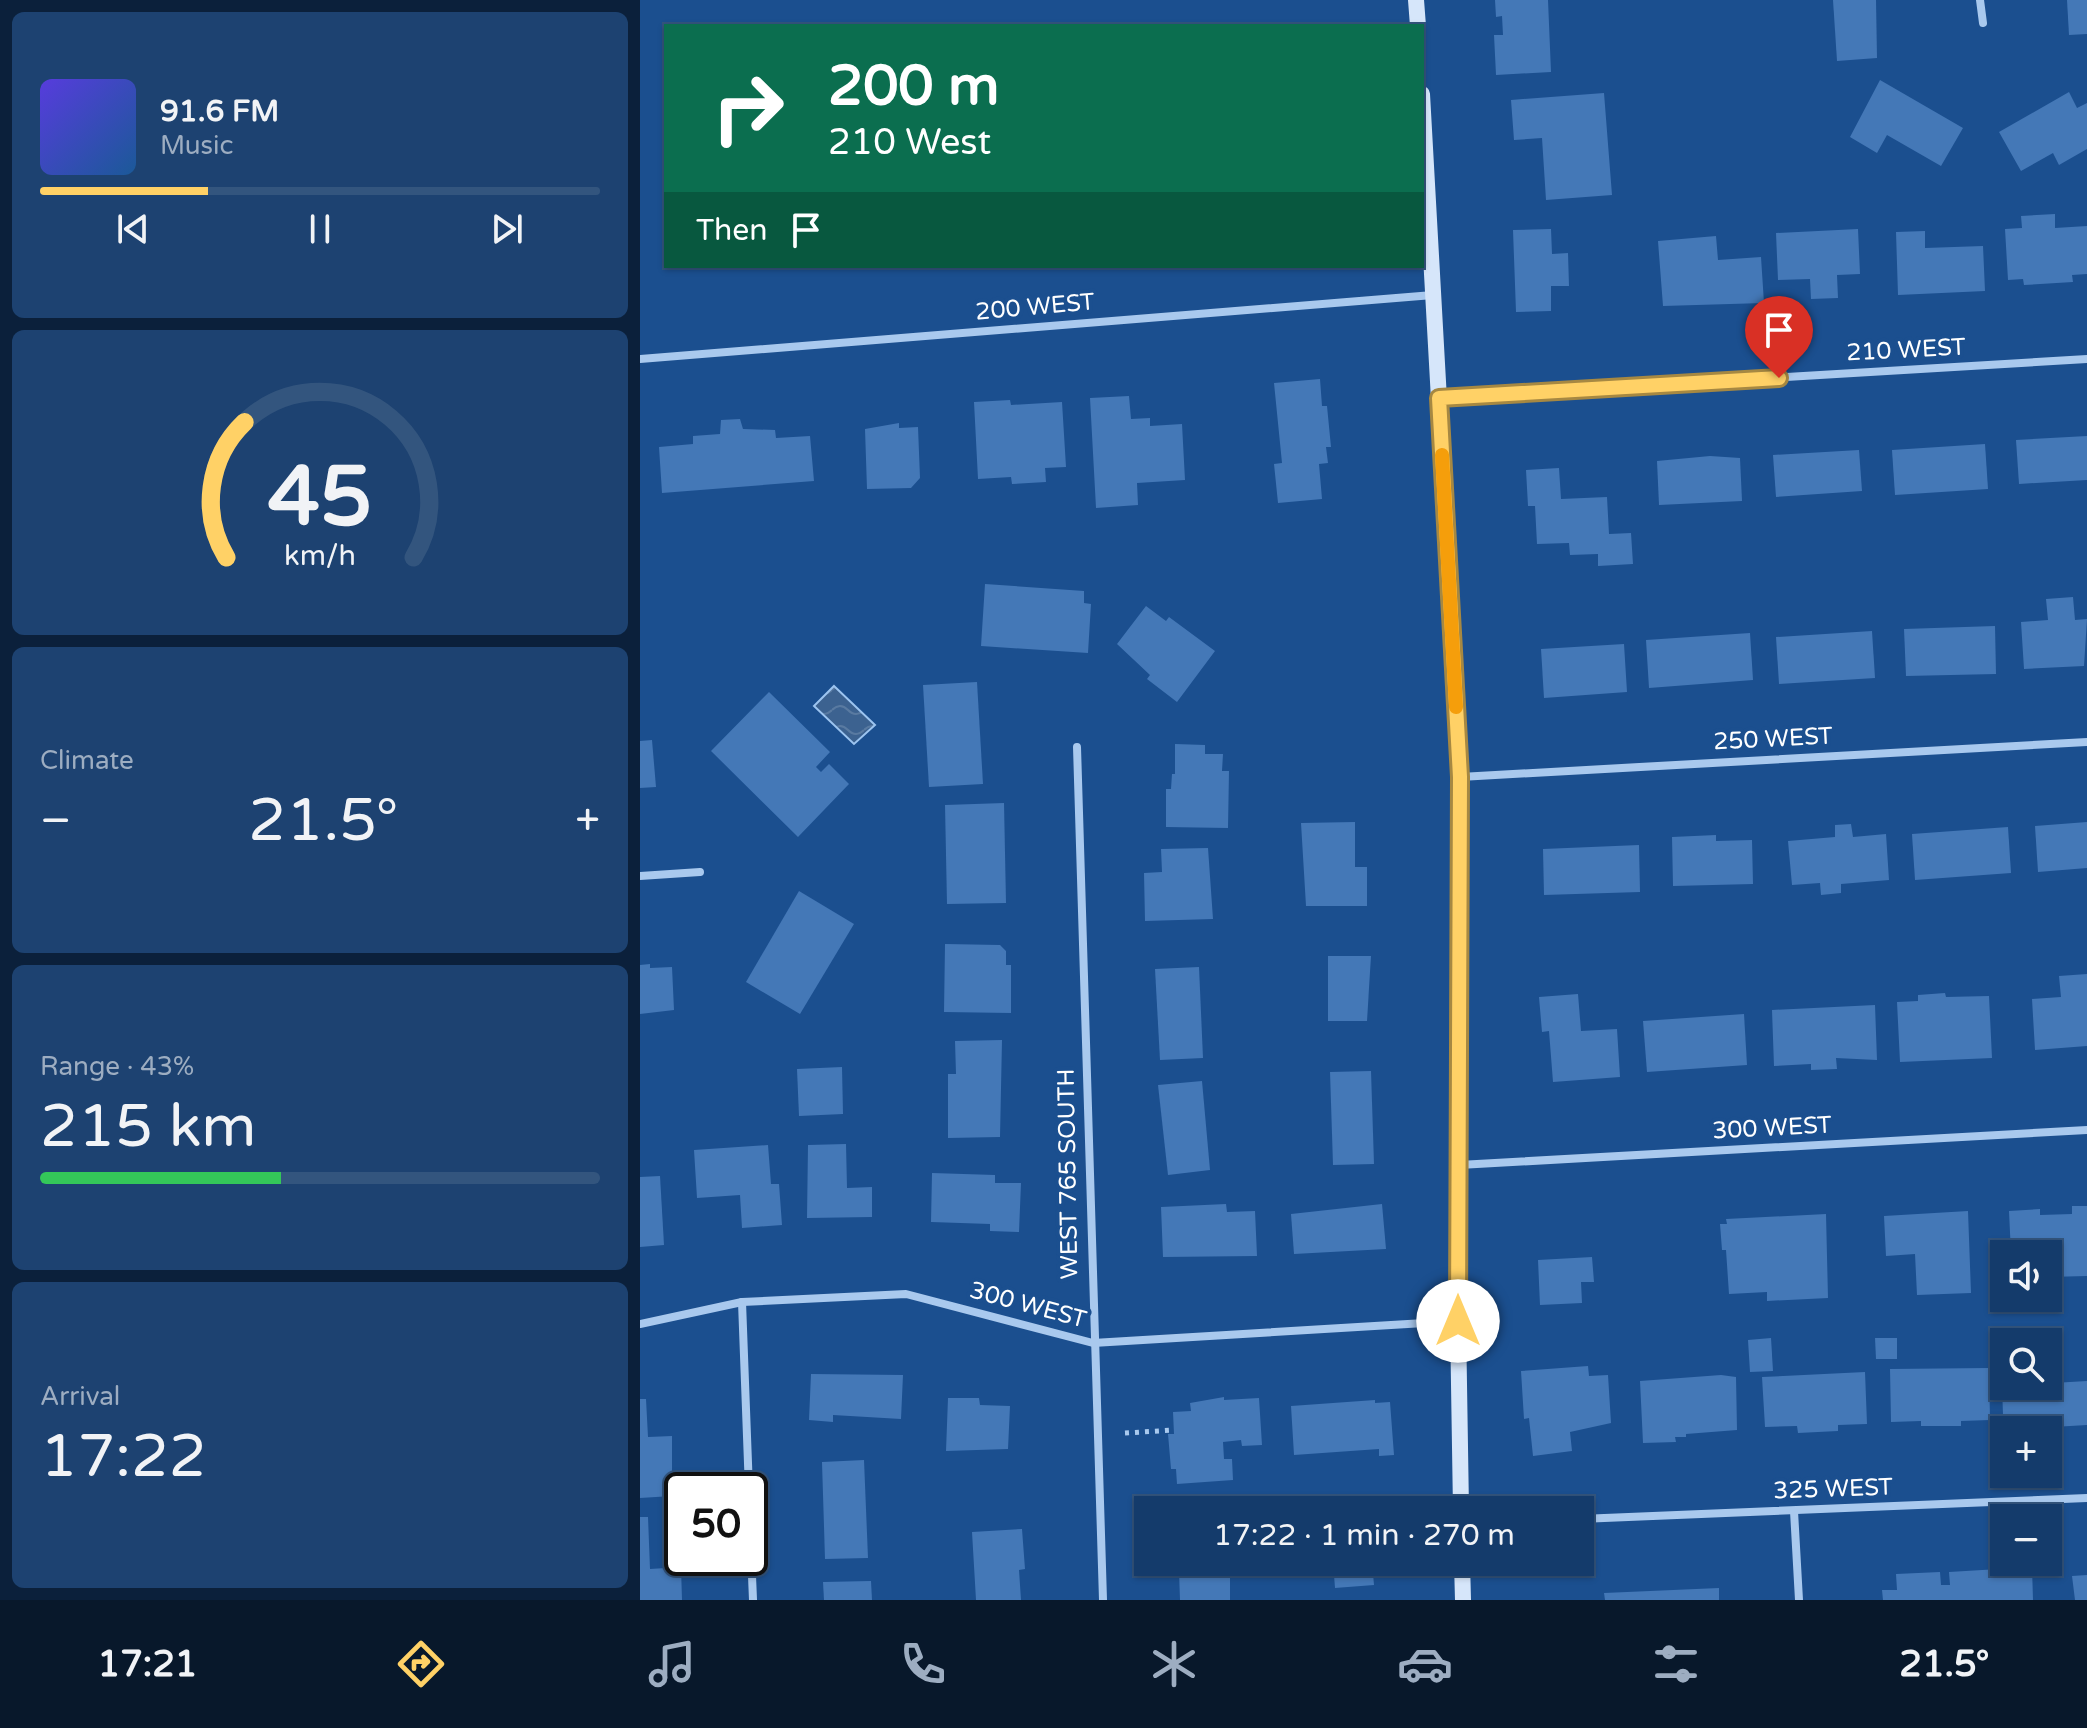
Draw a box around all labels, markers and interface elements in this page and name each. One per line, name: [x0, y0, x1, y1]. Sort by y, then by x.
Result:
text: 200 m: [828, 53, 999, 120]
icon: right: [696, 56, 800, 160]
text: 91.6 FM: [160, 93, 279, 130]
text: 210 West: [828, 121, 991, 164]
text: Music: [160, 130, 233, 161]
icon: previous: [111, 207, 155, 251]
icon: pause: [298, 207, 342, 251]
icon: next: [485, 207, 529, 251]
icon: arrive: [784, 208, 828, 252]
text: Then: [696, 212, 768, 249]
street label: 200 WEST: [974, 287, 1096, 327]
pin: [1745, 296, 1813, 378]
icon: arrive: [1757, 308, 1801, 352]
street label: 210 WEST: [1846, 332, 1967, 368]
text: 45: [268, 448, 372, 548]
text: km/h: [284, 540, 356, 574]
street label: 250 WEST: [1713, 721, 1834, 757]
text: Climate: [40, 745, 134, 776]
text: 21.5°: [248, 785, 398, 857]
text: −: [40, 795, 71, 848]
text: +: [575, 795, 600, 848]
text: Range · 43%: [40, 1051, 194, 1082]
street label: WEST 765 SOUTH: [1052, 1068, 1084, 1280]
text: 215 km: [40, 1091, 256, 1163]
street label: 300 WEST: [1712, 1110, 1833, 1146]
map controls: [1990, 1240, 2062, 1576]
button: sound: [1990, 1240, 2062, 1312]
street label: 300 WEST: [967, 1276, 1090, 1335]
position arrow: [1416, 1279, 1500, 1363]
button: search: [1990, 1328, 2062, 1400]
text: Arrival: [40, 1381, 120, 1412]
button: +: [1990, 1416, 2062, 1488]
text: 17:22: [40, 1421, 206, 1493]
speed limit sign: 50: [664, 1472, 768, 1576]
street label: 325 WEST: [1773, 1472, 1894, 1506]
button: −: [1990, 1504, 2062, 1576]
text: 17:22 · 1 min · 270 m: [1213, 1517, 1515, 1554]
icon: directions: [393, 1636, 449, 1692]
icon: music: [644, 1636, 700, 1692]
icon: phone: [895, 1636, 951, 1692]
icon: climate: [1146, 1636, 1202, 1692]
icon: car: [1397, 1636, 1453, 1692]
icon: filters: [1648, 1636, 1704, 1692]
text: 17:21: [98, 1643, 197, 1686]
text: 21.5°: [1899, 1643, 1989, 1686]

